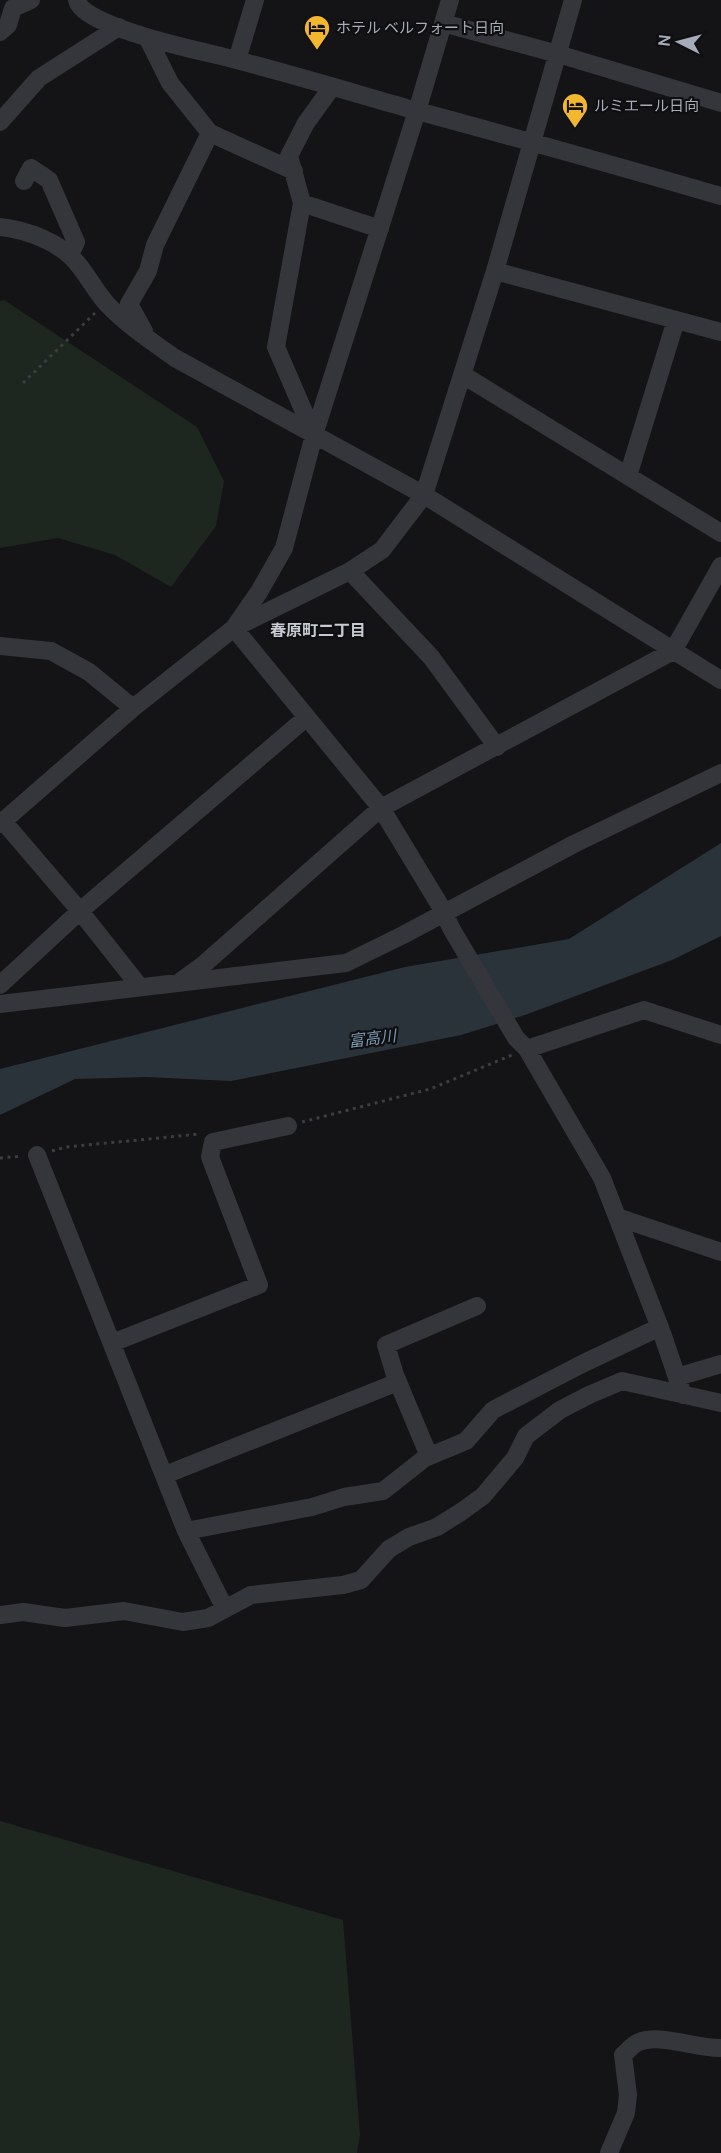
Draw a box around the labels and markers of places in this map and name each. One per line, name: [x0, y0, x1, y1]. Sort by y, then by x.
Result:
hotel icon: ホテル ベルフォート日向: [302, 13, 332, 51]
place label: ホテル ベルフォート日向: [336, 17, 504, 38]
hotel icon: ルミエール日向: [560, 91, 590, 129]
place label: ルミエール日向: [594, 95, 699, 116]

